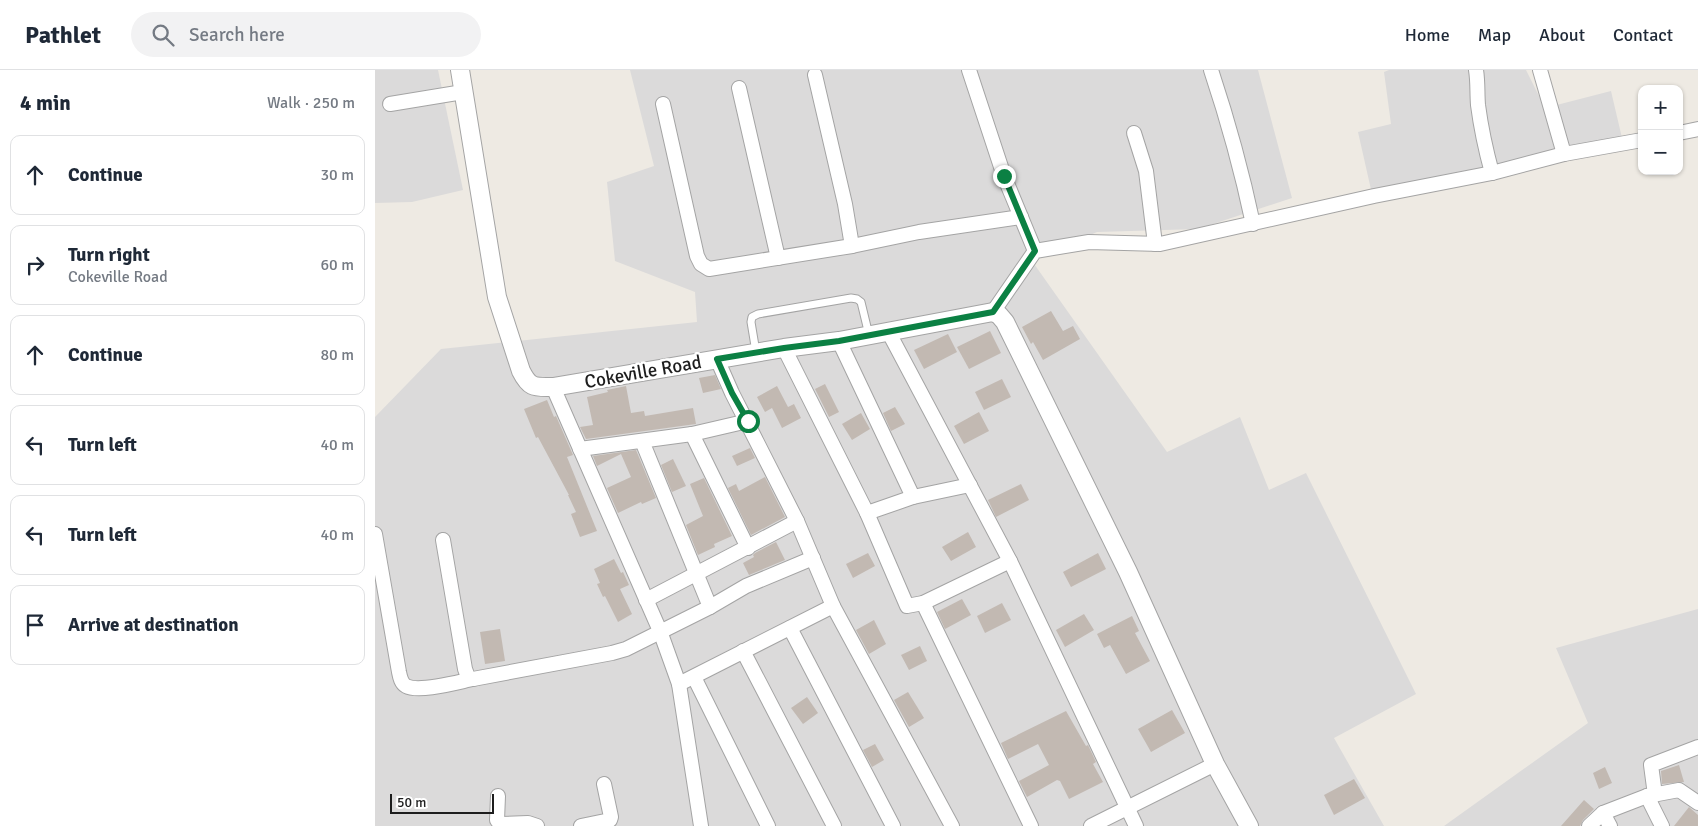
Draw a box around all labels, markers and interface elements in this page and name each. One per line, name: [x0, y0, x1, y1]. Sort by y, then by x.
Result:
search box: [131, 12, 481, 57]
text: Pathlet: [25, 20, 101, 50]
icon: search: [149, 21, 177, 49]
text: Search here: [189, 23, 285, 47]
text: Home: [1405, 24, 1450, 46]
text: Map: [1478, 24, 1511, 46]
text: About: [1539, 24, 1585, 46]
text: Contact: [1613, 24, 1673, 46]
map controls: [1638, 85, 1683, 175]
button: +: [1638, 85, 1683, 130]
text: 4 min: [20, 90, 71, 116]
text: Walk · 250 m: [267, 93, 355, 113]
button: −: [1638, 130, 1683, 175]
icon: ahead: [21, 161, 49, 189]
text: Continue: [68, 163, 143, 187]
text: 30 m: [320, 165, 354, 185]
route end: [993, 165, 1016, 188]
text: Turn right: [68, 243, 150, 267]
icon: right: [21, 251, 49, 279]
text: 60 m: [320, 255, 354, 275]
text: Cokeville Road: [68, 267, 168, 287]
icon: ahead: [21, 341, 49, 369]
text: Continue: [68, 343, 143, 367]
text: 80 m: [320, 345, 354, 365]
street label: Cokeville Road: [583, 350, 703, 394]
route start: [737, 410, 760, 433]
icon: left: [21, 431, 49, 459]
text: Turn left: [68, 433, 137, 457]
text: 40 m: [320, 435, 354, 455]
icon: left: [21, 521, 49, 549]
text: Turn left: [68, 523, 137, 547]
text: 40 m: [320, 525, 354, 545]
icon: arrive: [21, 611, 49, 639]
text: Arrive at destination: [68, 613, 239, 637]
scale bar: [390, 791, 494, 814]
text: 50 m: [397, 794, 426, 811]

